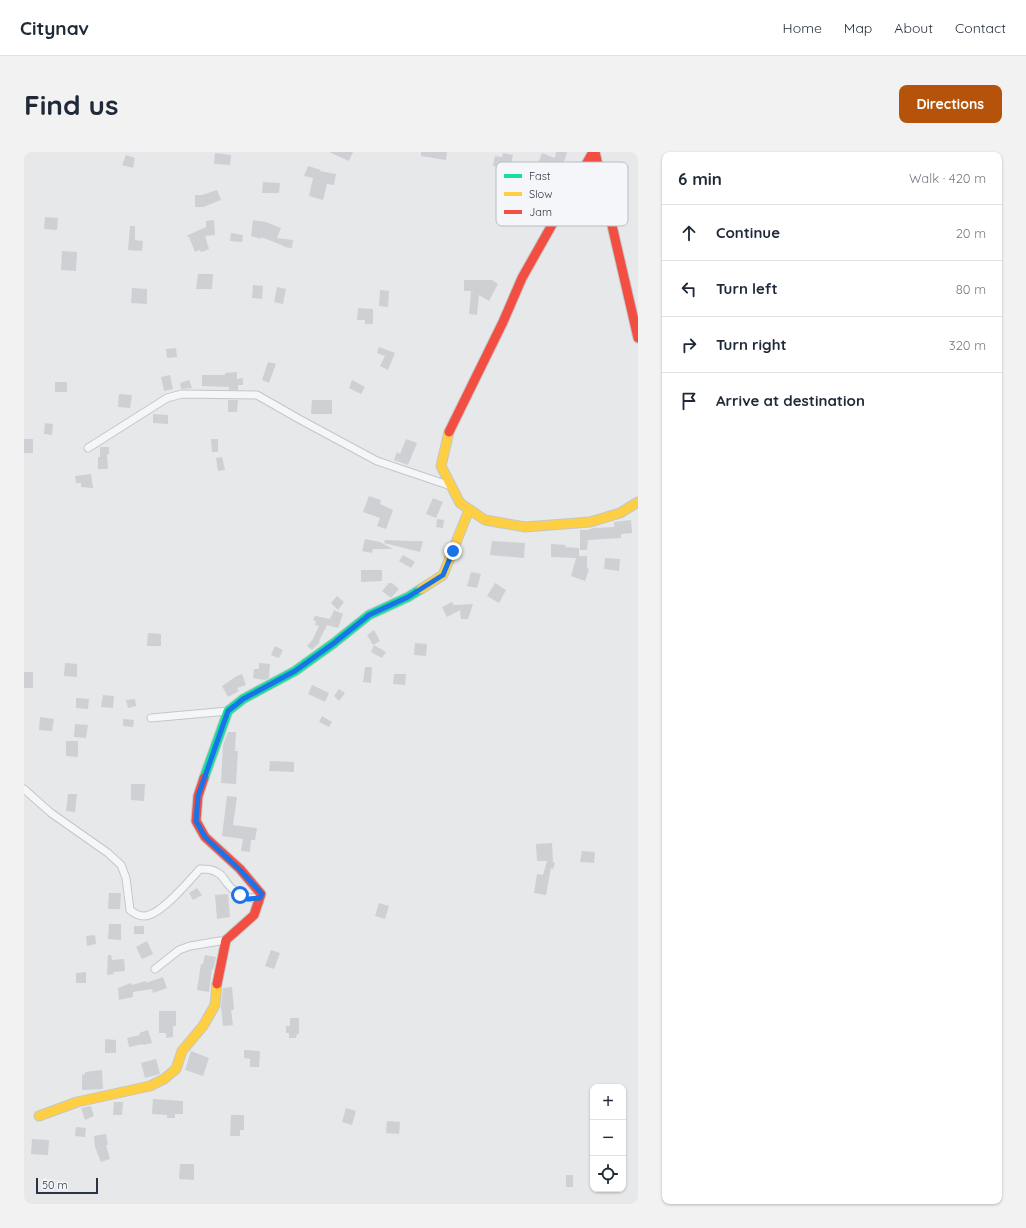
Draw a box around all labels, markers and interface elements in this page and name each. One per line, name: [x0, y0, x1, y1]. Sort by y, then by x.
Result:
text: Citynav: [20, 16, 89, 40]
text: Home: [783, 19, 822, 37]
text: Map: [844, 19, 872, 37]
text: About: [894, 19, 933, 37]
text: Contact: [955, 19, 1006, 37]
button: Directions: [899, 85, 1002, 123]
text: Find us: [24, 87, 118, 122]
legend: [496, 162, 628, 226]
text: 6 min: [678, 168, 722, 189]
text: Fast: [529, 169, 551, 183]
text: Walk · 420 m: [909, 170, 986, 186]
text: Slow: [529, 187, 553, 201]
text: Jam: [529, 205, 552, 219]
icon: ahead: [678, 222, 700, 244]
text: Continue: [716, 223, 780, 242]
text: 20 m: [956, 225, 986, 241]
icon: left: [678, 278, 700, 300]
text: Turn left: [716, 279, 778, 298]
text: 80 m: [956, 281, 986, 297]
icon: right: [678, 334, 700, 356]
text: Turn right: [716, 335, 787, 354]
text: 320 m: [949, 337, 986, 353]
icon: arrive: [678, 390, 700, 412]
text: Arrive at destination: [716, 391, 865, 410]
route end: [444, 542, 462, 560]
route start: [231, 886, 249, 904]
map controls: [590, 1084, 626, 1192]
button: +: [590, 1084, 626, 1120]
button: −: [590, 1120, 626, 1156]
button: locate: [590, 1156, 626, 1192]
scale bar: [36, 1176, 98, 1195]
text: 50 m: [42, 1178, 68, 1192]

